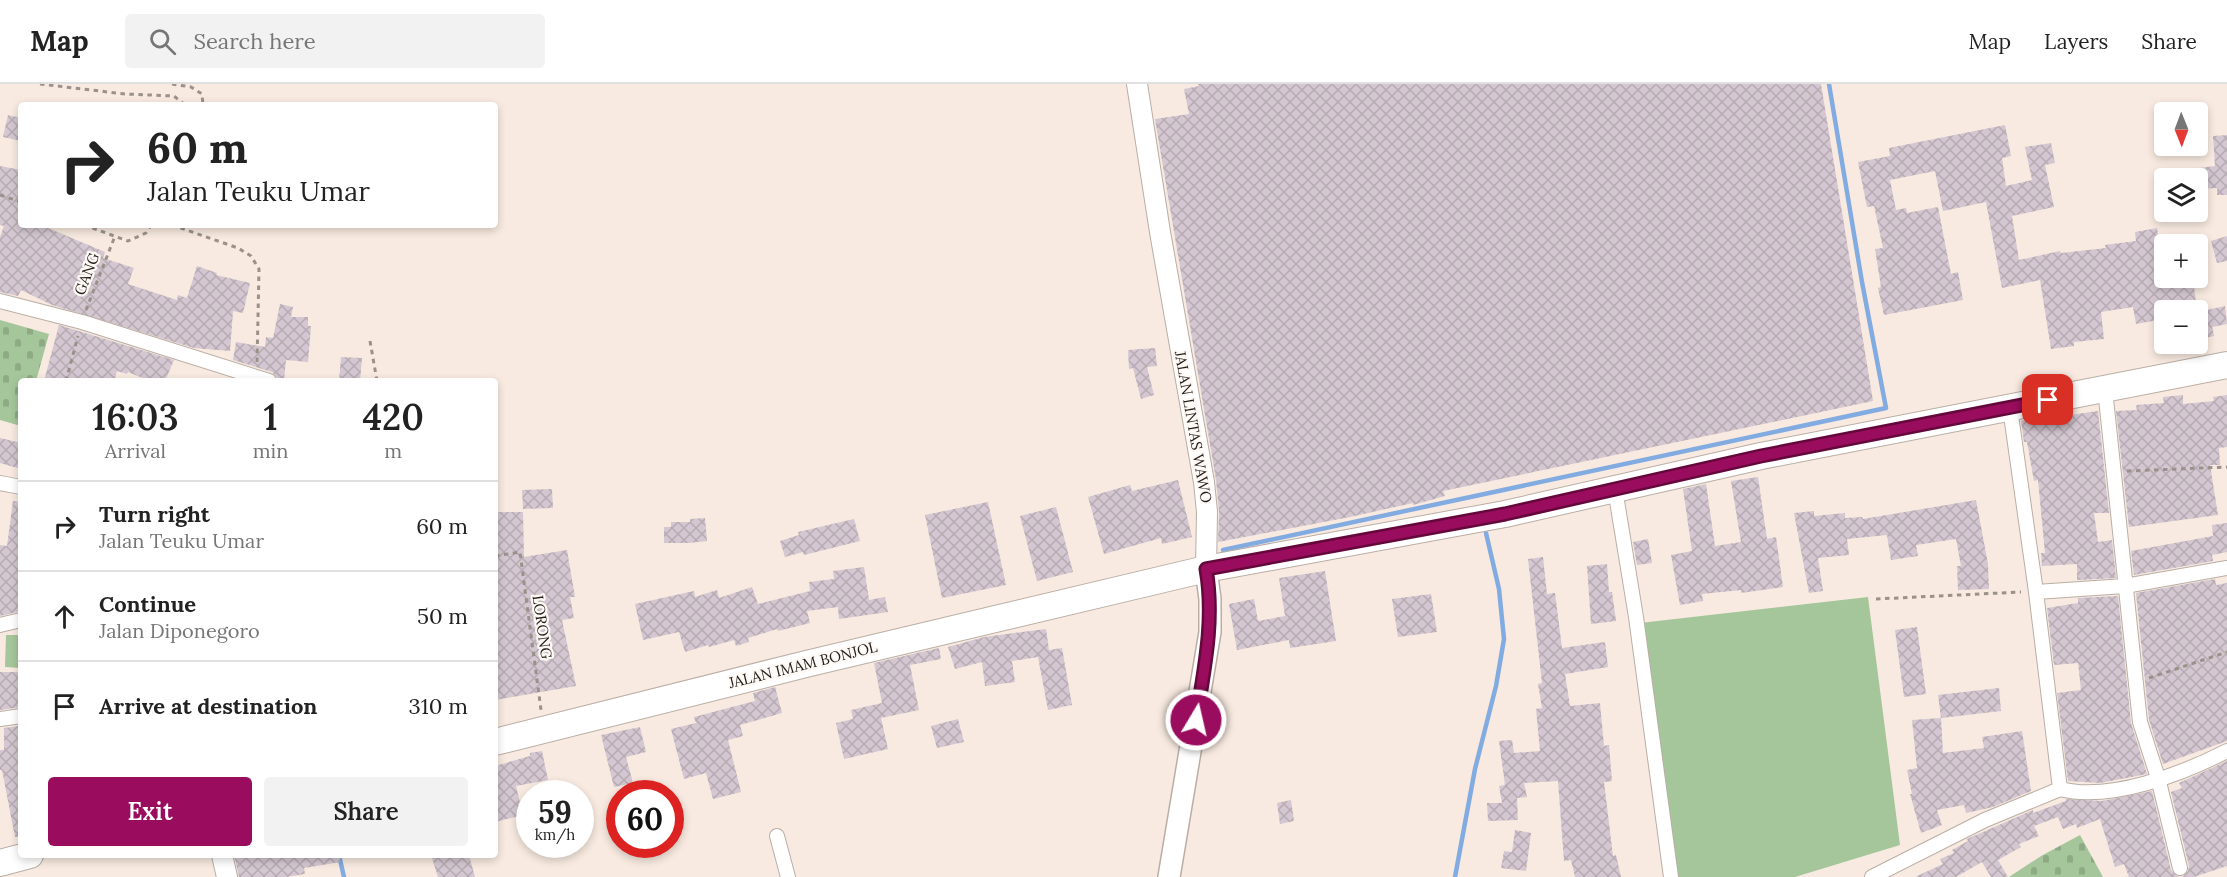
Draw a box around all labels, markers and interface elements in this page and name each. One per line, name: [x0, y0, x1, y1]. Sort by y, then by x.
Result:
search box: [125, 14, 545, 68]
text: Map: [30, 23, 89, 59]
icon: search: [146, 25, 179, 58]
text: Search here: [194, 27, 316, 55]
text: Map: [1968, 28, 2011, 55]
text: Layers: [2044, 28, 2108, 55]
text: Share: [2141, 28, 2197, 55]
north arrow: [2154, 102, 2208, 156]
map controls: [2154, 102, 2208, 354]
text: 60 m: [147, 121, 248, 175]
icon: right: [48, 126, 126, 204]
button: layers: [2154, 168, 2208, 222]
text: Jalan Teuku Umar: [147, 174, 370, 208]
button: +: [2154, 234, 2208, 288]
street label: GANG: [70, 250, 103, 298]
button: −: [2154, 300, 2208, 354]
street label: JALAN LINTAS WAWO: [1171, 348, 1216, 504]
pin: [2022, 374, 2073, 425]
icon: arrive: [2031, 383, 2064, 416]
text: 16:03: [92, 394, 179, 440]
text: 1: [263, 394, 278, 440]
text: 420: [362, 394, 424, 440]
text: Arrival: [105, 438, 166, 463]
text: min: [253, 438, 288, 463]
text: m: [384, 438, 402, 463]
text: Turn right: [99, 500, 210, 528]
icon: right: [48, 510, 81, 543]
text: 60 m: [416, 512, 468, 540]
text: Jalan Teuku Umar: [99, 528, 264, 553]
text: Continue: [99, 590, 196, 618]
street label: LORONG: [529, 594, 556, 661]
icon: ahead: [48, 600, 81, 633]
text: 50 m: [417, 602, 468, 630]
text: Jalan Diponegoro: [99, 618, 260, 643]
street label: JALAN IMAM BONJOL: [726, 637, 880, 692]
position arrow: [1164, 688, 1228, 752]
icon: arrive: [48, 690, 81, 723]
text: Arrive at destination: [99, 692, 317, 720]
text: 310 m: [409, 692, 468, 720]
button: Exit: [48, 777, 252, 846]
button: Share: [264, 777, 468, 846]
speed limit sign: 60: [606, 780, 684, 858]
text: 59: [538, 793, 572, 831]
text: km/h: [535, 825, 575, 844]

